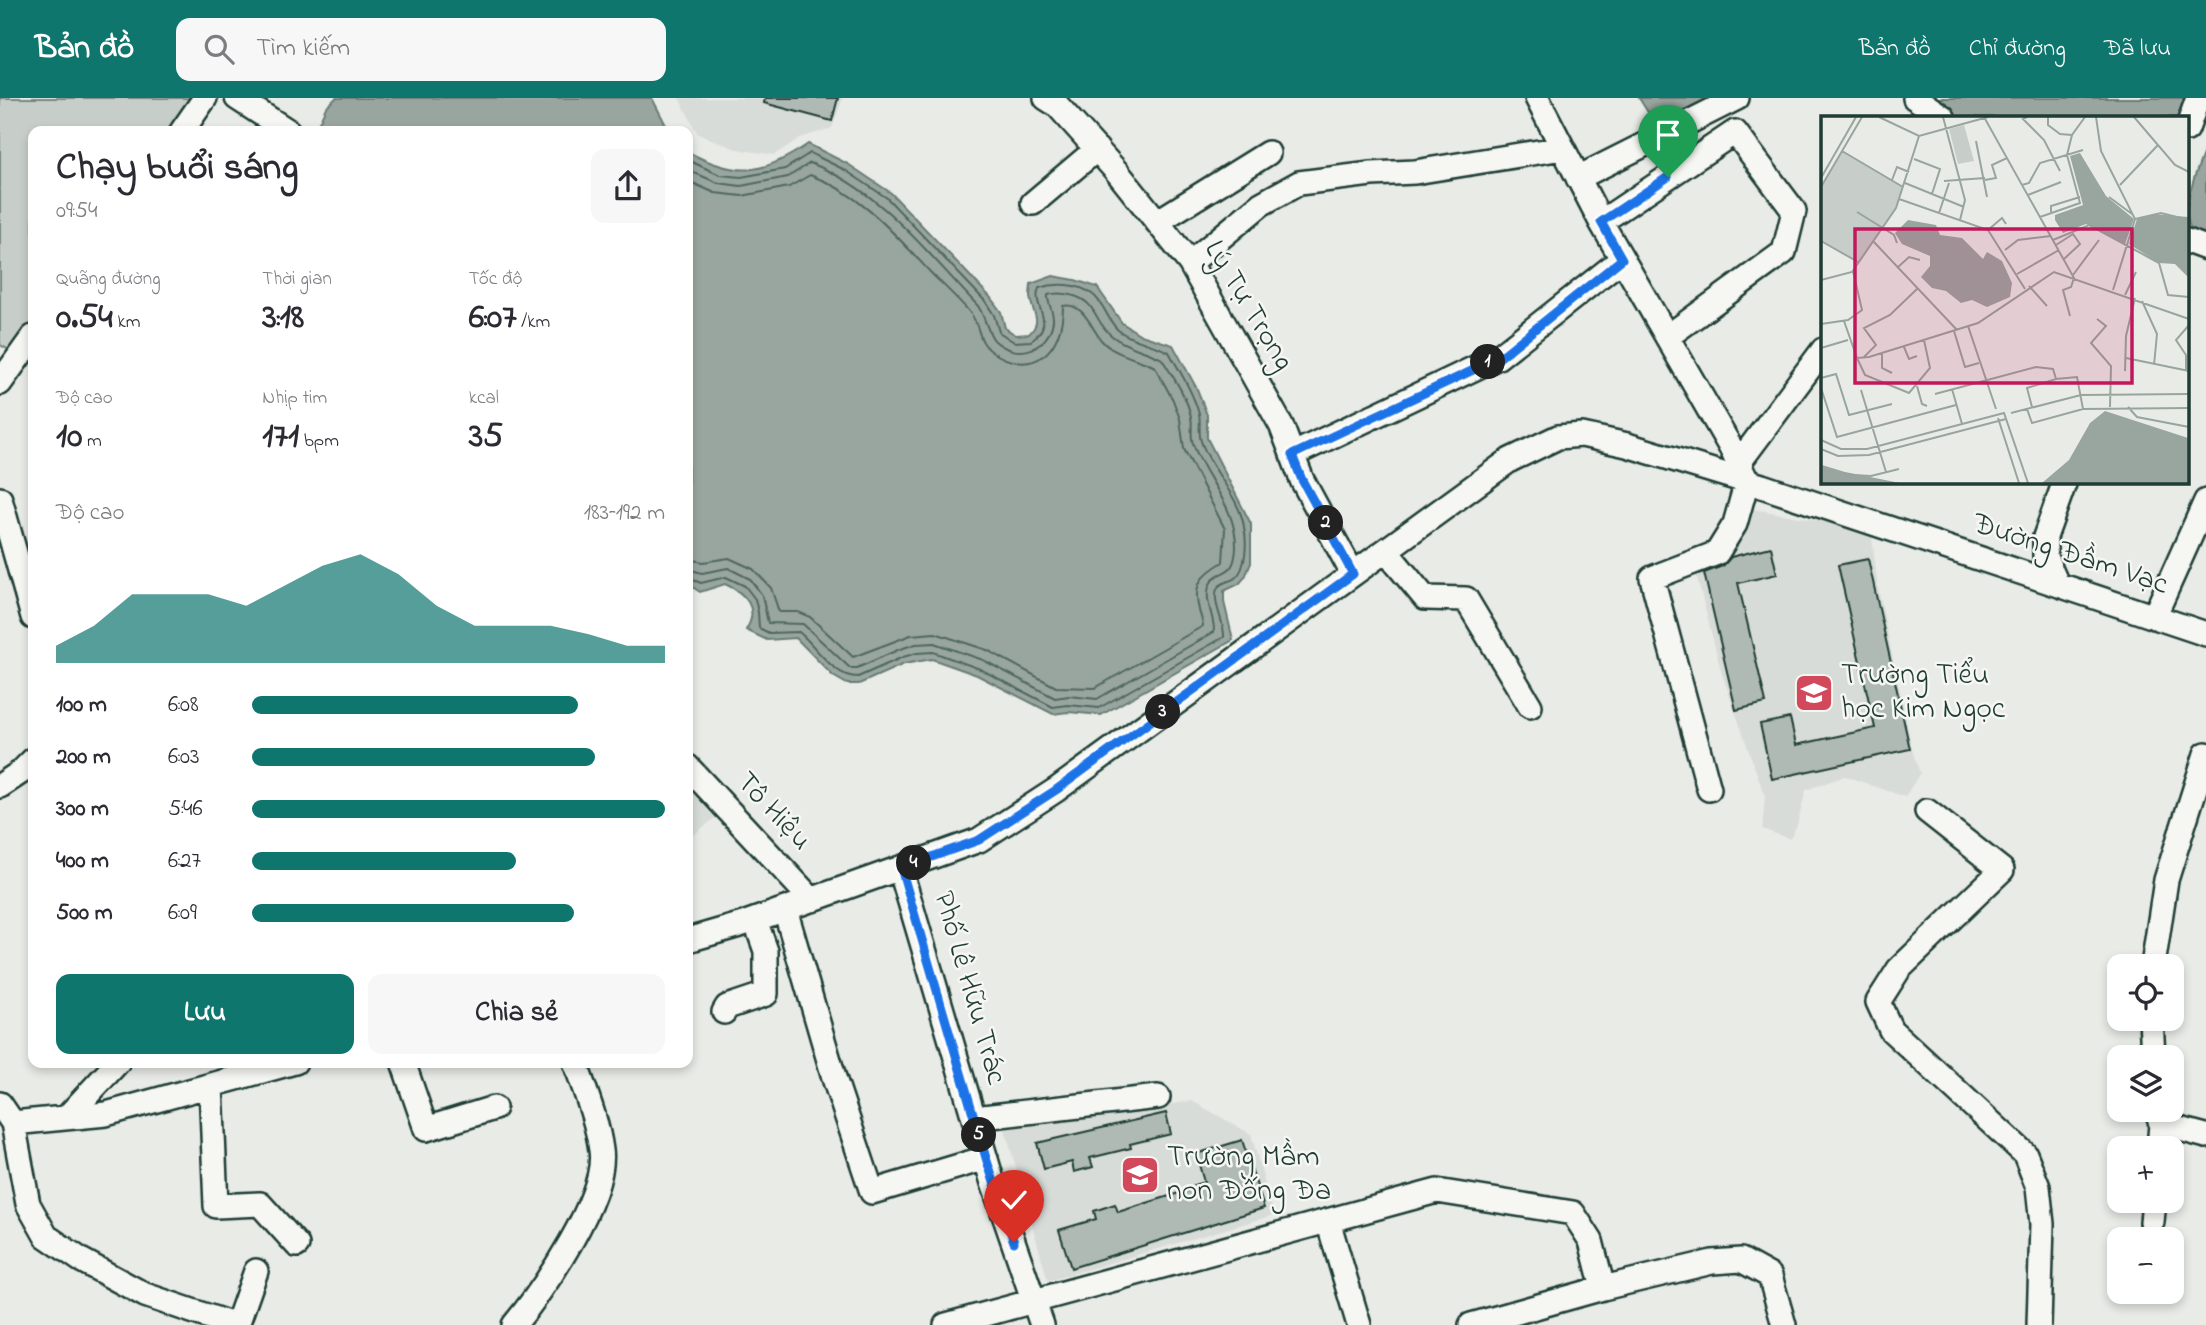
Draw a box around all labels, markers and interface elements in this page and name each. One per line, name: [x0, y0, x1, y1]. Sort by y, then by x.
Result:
search box: [176, 18, 666, 81]
text: Bản đồ: [35, 25, 134, 73]
icon: search: [200, 30, 238, 68]
text: Tìm kiếm: [256, 30, 350, 68]
text: Bản đồ: [1859, 32, 1931, 67]
text: Chỉ đường: [1969, 32, 2066, 67]
text: Đã lưu: [2104, 32, 2171, 67]
pin: [1638, 105, 1698, 177]
icon: arrive: [1649, 116, 1687, 154]
inset map: [1821, 116, 2188, 483]
text: Chạy buổi sáng: [56, 141, 298, 197]
button: share: [591, 149, 665, 223]
text: 09:54: [56, 195, 97, 228]
street label: Lý Tự Trọng: [1192, 232, 1304, 380]
text: Quãng đường: [56, 266, 161, 293]
text: Thời gian: [262, 266, 332, 293]
text: Tốc độ: [469, 266, 522, 293]
text: 0.54: [56, 293, 113, 344]
text: 3:18: [262, 293, 304, 344]
text: 6:07: [469, 293, 517, 344]
text: km: [113, 309, 141, 336]
text: /km: [517, 309, 550, 336]
pin: 1: [1470, 344, 1506, 380]
text: 1: [1484, 348, 1491, 375]
text: Độ cao: [56, 385, 113, 412]
text: Nhịp tim: [262, 385, 327, 412]
text: kcal: [469, 385, 499, 412]
text: 10: [56, 412, 82, 463]
text: 171: [262, 412, 299, 463]
text: 35: [469, 412, 503, 463]
text: m: [82, 428, 102, 455]
text: bpm: [299, 428, 339, 455]
text: Độ cao: [56, 497, 124, 530]
text: 183–192 m: [584, 497, 665, 530]
street label: Đường Đầm Vạc: [1966, 502, 2174, 608]
pin: 2: [1308, 506, 1344, 540]
text: 2: [1321, 509, 1330, 536]
place label: Trường Tiểu học Kim Ngọc: [1841, 654, 2006, 732]
school or university icon: Trường Tiểu học Kim Ngọc: [1793, 672, 1835, 714]
text: 100 m: [56, 689, 107, 722]
text: 6:08: [168, 689, 199, 722]
pin: 3: [1146, 694, 1180, 730]
text: 3: [1159, 698, 1166, 725]
text: 200 m: [56, 741, 111, 774]
text: 6:03: [168, 741, 200, 774]
street label: Tô Hiệu: [725, 762, 821, 862]
text: 300 m: [56, 793, 109, 826]
text: 5:46: [168, 793, 203, 826]
text: 400 m: [56, 845, 109, 878]
text: 6:27: [168, 845, 201, 878]
pin: 4: [897, 846, 932, 880]
text: 4: [910, 849, 917, 876]
street label: Phố Lê Hữu Trác: [920, 886, 1018, 1090]
text: 500 m: [56, 897, 113, 930]
text: 6:09: [168, 897, 197, 930]
map controls: [2107, 954, 2184, 1304]
button: locate: [2107, 954, 2184, 1031]
button: Lưu: [56, 974, 354, 1054]
button: Chia sẻ: [368, 974, 665, 1054]
button: layers: [2107, 1045, 2184, 1122]
pin: 5: [962, 1118, 996, 1152]
text: 5: [973, 1121, 984, 1148]
place label: Trường Mầm non Đống Đa: [1167, 1136, 1331, 1214]
button: +: [2107, 1136, 2184, 1213]
school or university icon: Trường Mầm non Đống Đa: [1119, 1154, 1161, 1196]
pin: [984, 1170, 1044, 1242]
icon: check: [995, 1181, 1033, 1219]
button: −: [2107, 1227, 2184, 1304]

